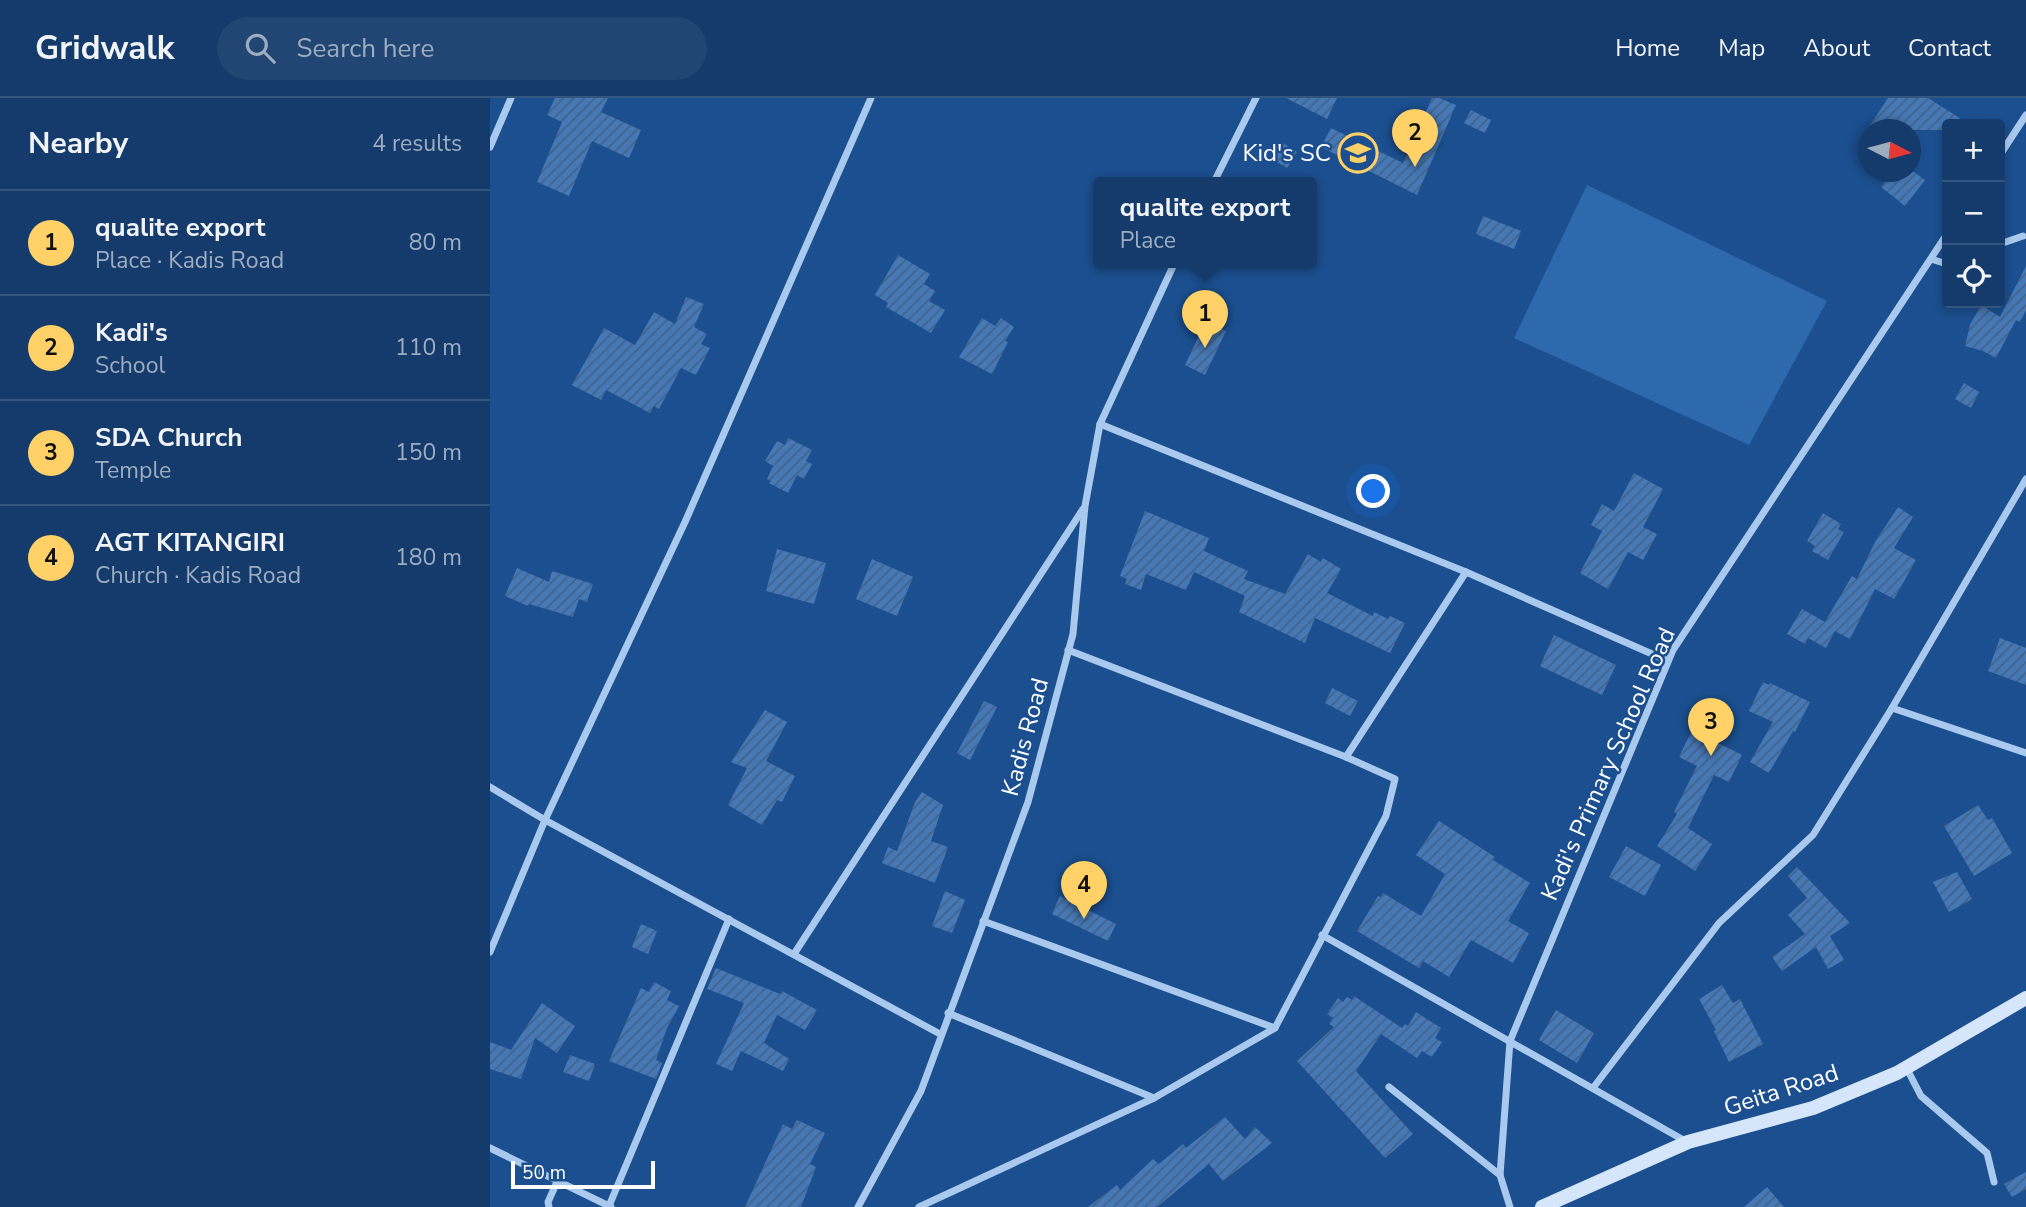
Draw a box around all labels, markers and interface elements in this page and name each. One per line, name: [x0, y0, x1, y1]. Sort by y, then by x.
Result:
search box: [217, 17, 707, 80]
text: Gridwalk: [35, 26, 175, 71]
icon: search: [241, 29, 279, 67]
text: Search here: [297, 31, 434, 66]
text: Home: [1615, 32, 1680, 64]
text: Map: [1718, 32, 1765, 64]
text: About: [1803, 32, 1870, 64]
text: Contact: [1908, 32, 1991, 64]
pin: 2: [1392, 109, 1438, 167]
north arrow: [1858, 119, 1921, 182]
map controls: [1942, 119, 2005, 308]
button: +: [1942, 119, 2005, 182]
text: Nearby: [28, 123, 128, 164]
text: 4 results: [372, 128, 462, 159]
school or university icon: Kid's SC: [1337, 132, 1379, 174]
place label: Kid's SC: [1243, 137, 1331, 169]
popup: [1093, 177, 1317, 268]
button: −: [1942, 182, 2005, 245]
text: qualite export: [1120, 190, 1290, 225]
text: qualite export: [95, 210, 265, 245]
text: Place: [1120, 225, 1176, 256]
text: 1: [44, 227, 58, 258]
text: 80 m: [409, 227, 462, 258]
text: Place · Kadis Road: [95, 245, 284, 276]
button: locate: [1942, 245, 2005, 308]
pin: 1: [1182, 290, 1228, 348]
text: Kadi's: [95, 315, 168, 350]
text: 2: [44, 332, 58, 363]
text: 110 m: [395, 332, 462, 363]
text: School: [95, 350, 165, 381]
text: SDA Church: [95, 420, 243, 455]
text: 3: [44, 437, 58, 468]
text: 150 m: [395, 437, 462, 468]
text: Temple: [95, 455, 171, 486]
your location: [1356, 474, 1390, 508]
text: AGT KITANGIRI: [95, 525, 285, 560]
text: 4: [44, 542, 58, 573]
text: 180 m: [395, 542, 462, 573]
text: Church · Kadis Road: [95, 560, 301, 591]
street label: Kadi's Primary School Road: [1533, 622, 1683, 906]
street label: Kadis Road: [994, 674, 1056, 800]
pin: 3: [1688, 698, 1734, 756]
pin: 4: [1061, 861, 1107, 919]
street label: Geita Road: [1720, 1056, 1842, 1124]
scale bar: [511, 1158, 654, 1190]
text: 50 m: [522, 1160, 566, 1186]

